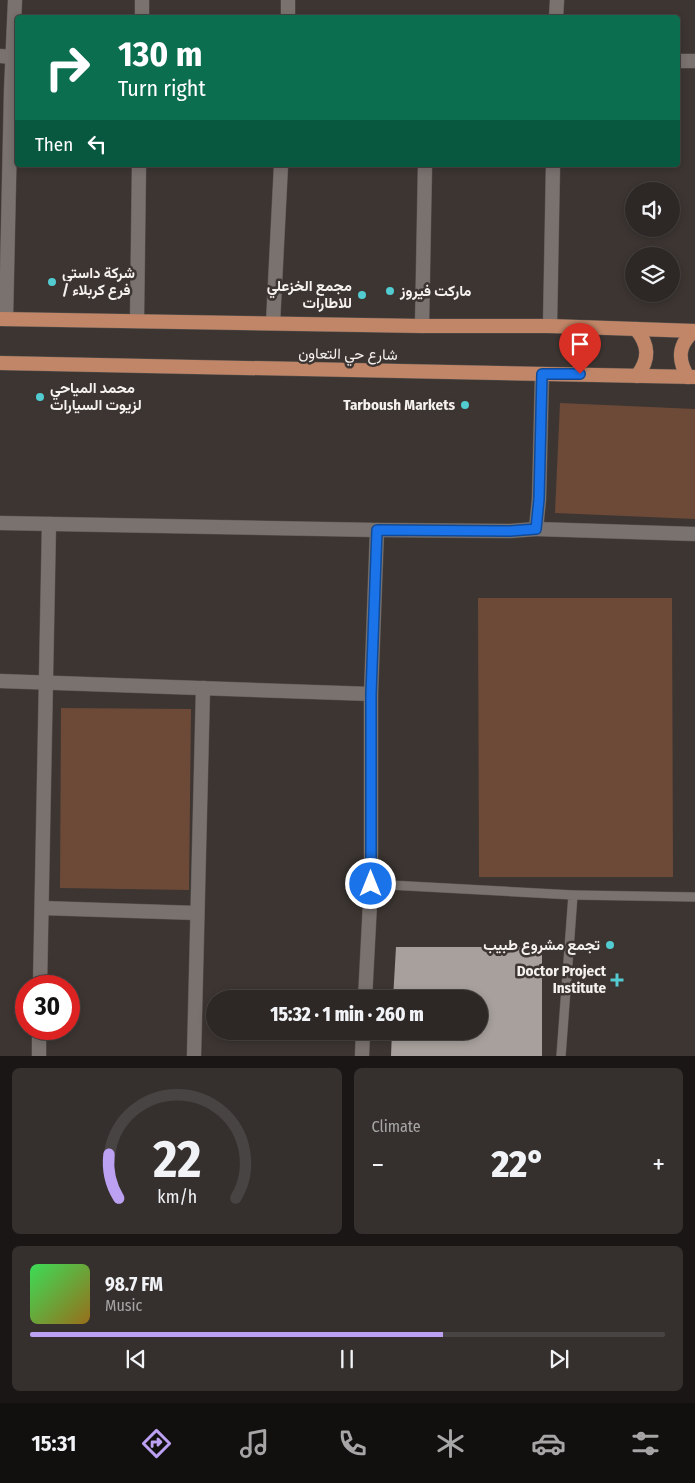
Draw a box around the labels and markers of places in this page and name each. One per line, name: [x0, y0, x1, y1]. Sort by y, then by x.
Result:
place label: شركة داستي / فرع كربلاء: [62, 264, 135, 300]
marker: شركة داستي / فرع كربلاء: [46, 276, 58, 288]
place label: مجمع الخزعلي للاطارات: [267, 277, 352, 312]
place label: ماركت فيروز: [399, 282, 471, 300]
marker: ماركت فيروز: [384, 285, 396, 297]
marker: مجمع الخزعلي للاطارات: [356, 289, 368, 301]
pin: [559, 323, 601, 374]
place label: محمد المياحي لزيوت السيارات: [50, 379, 142, 414]
marker: محمد المياحي لزيوت السيارات: [34, 391, 46, 403]
place label: Tarboush Markets: [343, 396, 455, 414]
marker: Tarboush Markets: [459, 399, 471, 411]
place label: تجمع مشروع طبيب: [483, 936, 600, 955]
marker: تجمع مشروع طبيب: [604, 939, 616, 951]
place label: Doctor Project Institute: [517, 962, 607, 997]
marker: Doctor Project Institute: [610, 973, 624, 987]

